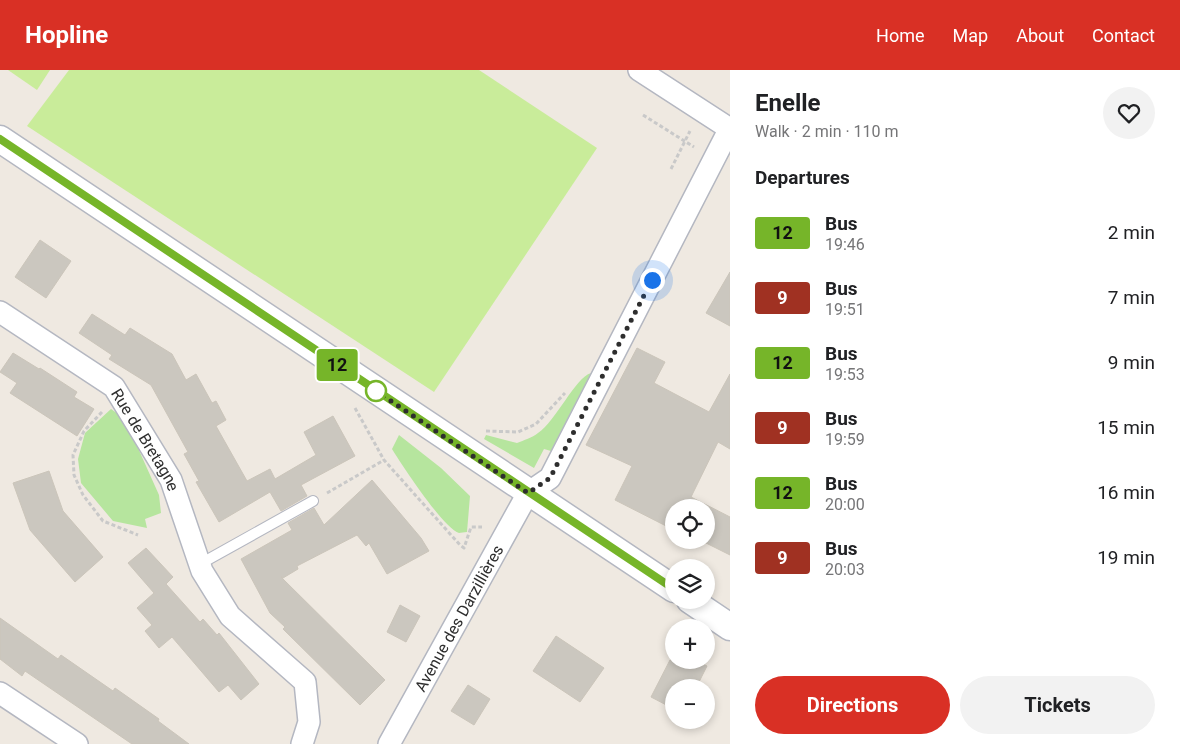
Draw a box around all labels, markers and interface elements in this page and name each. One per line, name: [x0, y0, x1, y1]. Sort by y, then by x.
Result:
text: Hopline: [25, 21, 108, 49]
text: Home: [876, 25, 925, 46]
text: Map: [953, 25, 988, 46]
text: About: [1016, 25, 1064, 46]
text: Contact: [1092, 25, 1155, 46]
button: heart: [1103, 87, 1155, 139]
text: Enelle: [755, 89, 821, 117]
text: Walk · 2 min · 110 m: [755, 122, 899, 141]
text: Departures: [755, 166, 850, 189]
text: Bus: [825, 212, 858, 235]
text: 2 min: [1108, 221, 1155, 244]
text: 12: [772, 222, 793, 243]
text: 19:46: [825, 235, 865, 254]
your location: [640, 268, 665, 293]
text: Bus: [825, 277, 858, 300]
text: 7 min: [1108, 286, 1155, 309]
text: 9: [777, 287, 788, 308]
text: 19:51: [825, 300, 865, 319]
text: Bus: [825, 342, 858, 365]
line badge: 12: [314, 349, 360, 381]
text: 9 min: [1108, 351, 1155, 374]
text: 12: [772, 352, 793, 373]
text: 12: [327, 354, 347, 375]
text: 19:53: [825, 365, 865, 384]
unlabelled marker: [365, 380, 387, 402]
street label: Rue de Bretagne: [107, 385, 183, 493]
text: Bus: [825, 407, 858, 430]
text: 15 min: [1097, 416, 1155, 439]
text: 9: [777, 417, 788, 438]
text: 19:59: [825, 430, 865, 449]
text: Bus: [825, 472, 858, 495]
text: 16 min: [1097, 481, 1155, 504]
text: 12: [772, 482, 793, 503]
text: 20:00: [825, 495, 865, 514]
map controls: [665, 499, 715, 729]
button: locate: [665, 499, 715, 549]
text: Bus: [825, 537, 858, 560]
street label: Avenue des Darzillières: [411, 542, 507, 695]
text: 19 min: [1097, 546, 1155, 569]
text: 9: [777, 547, 788, 568]
button: layers: [665, 559, 715, 609]
text: 20:03: [825, 560, 865, 579]
button: +: [665, 619, 715, 669]
button: Directions: [755, 676, 950, 734]
button: Tickets: [960, 676, 1155, 734]
button: −: [665, 679, 715, 729]

